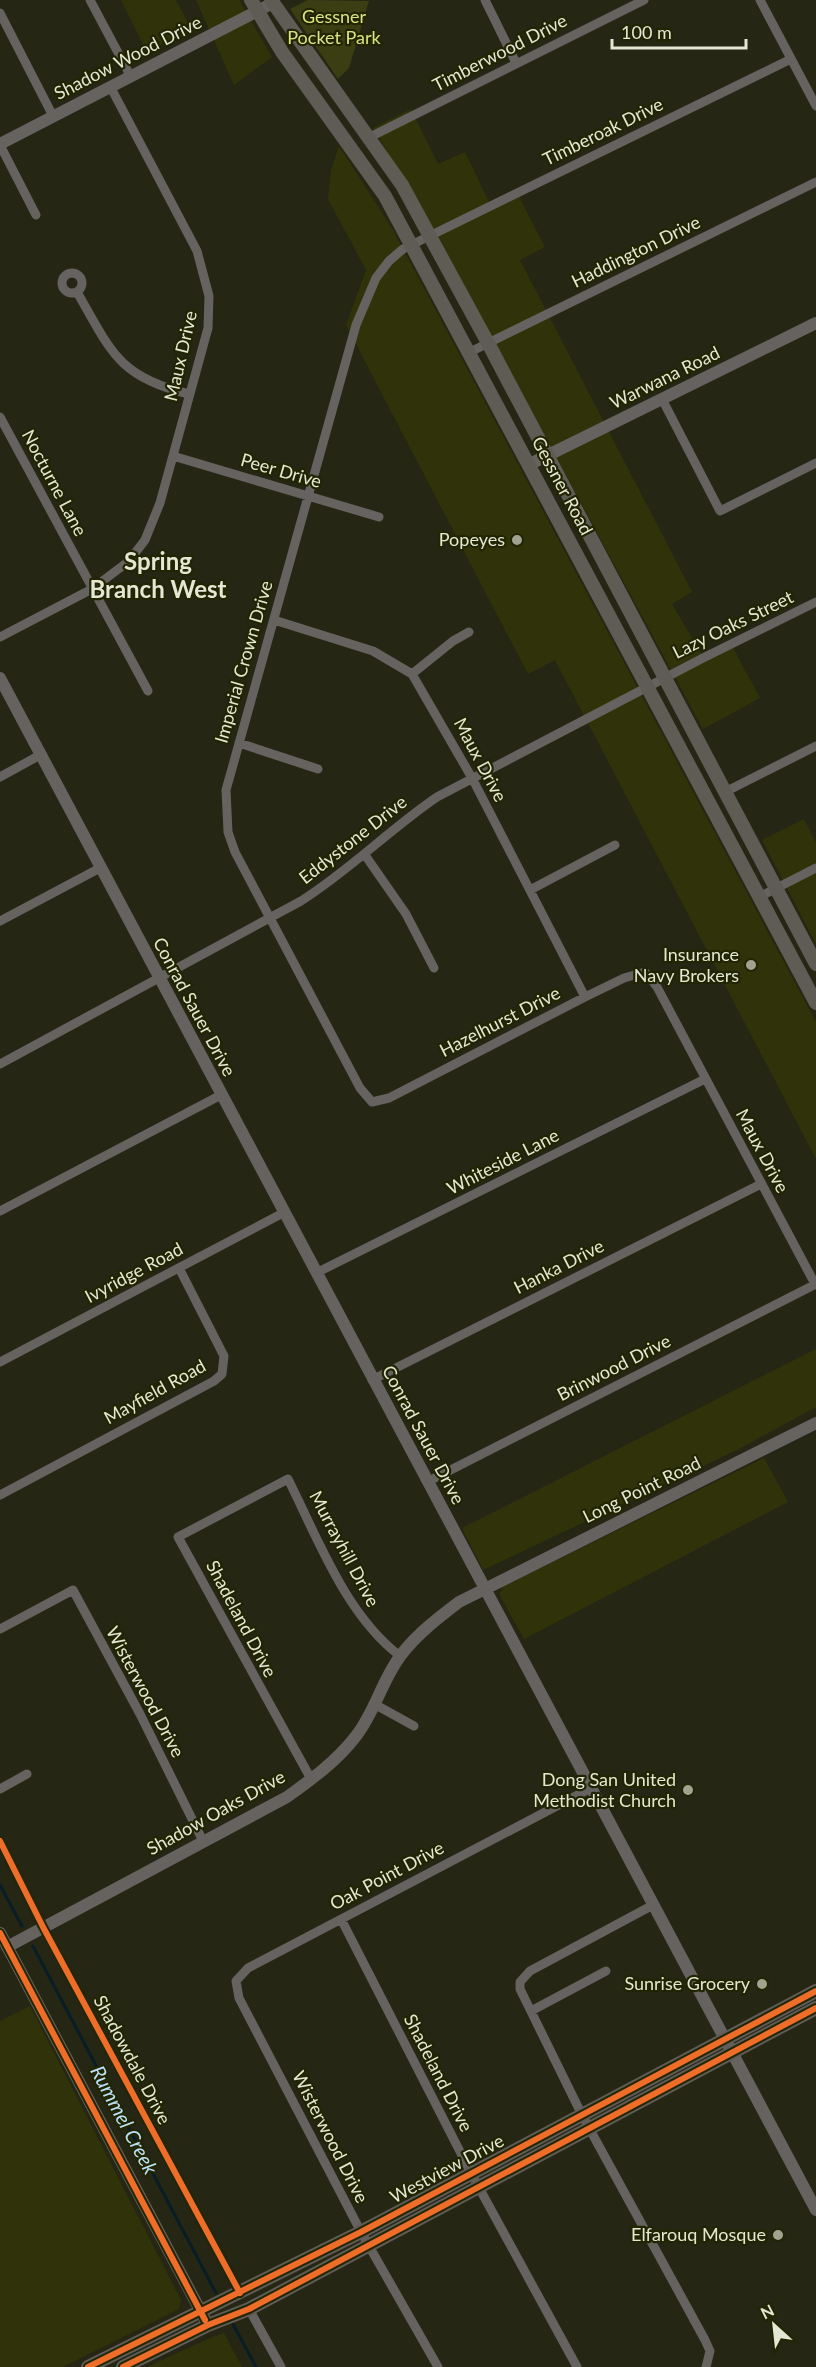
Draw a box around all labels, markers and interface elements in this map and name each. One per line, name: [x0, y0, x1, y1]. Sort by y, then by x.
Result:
park label: Gessner Pocket Park: [287, 5, 382, 48]
street label: Timberwood Drive: [429, 9, 570, 95]
street label: Shadow Wood Drive: [50, 10, 205, 104]
scale bar: [612, 12, 746, 50]
text: 100 m: [621, 21, 672, 43]
street label: Timberoak Drive: [539, 92, 666, 170]
street label: Haddington Drive: [568, 210, 704, 292]
street label: Maux Drive: [159, 309, 201, 403]
street label: Warwana Road: [606, 341, 723, 413]
street label: Nocturne Lane: [18, 426, 92, 539]
street label: Gessner Road: [528, 433, 598, 539]
street label: Peer Drive: [238, 448, 324, 492]
place label: Popeyes: [439, 528, 505, 550]
marker: Popeyes: [510, 533, 524, 547]
district label: Spring Branch West: [90, 546, 227, 603]
street label: Imperial Crown Drive: [209, 578, 277, 745]
street label: Lazy Oaks Street: [668, 585, 797, 663]
street label: Maux Drive: [450, 714, 512, 805]
street label: Eddystone Drive: [294, 790, 411, 888]
street label: Conrad Sauer Drive: [149, 933, 241, 1080]
place label: Insurance Navy Brokers: [634, 943, 739, 986]
marker: Insurance Navy Brokers: [744, 958, 758, 972]
street label: Hazelhurst Drive: [436, 981, 564, 1061]
street label: Maux Drive: [732, 1105, 794, 1196]
street label: Whiteside Lane: [443, 1123, 562, 1199]
street label: Hanka Drive: [510, 1234, 607, 1298]
street label: Ivyridge Road: [81, 1237, 186, 1307]
street label: Brinwood Drive: [553, 1329, 674, 1405]
street label: Mayfield Road: [100, 1354, 209, 1428]
street label: Conrad Sauer Drive: [378, 1361, 470, 1508]
street label: Long Point Road: [579, 1451, 704, 1527]
street label: Murrayhill Drive: [305, 1487, 385, 1610]
street label: Shadeland Drive: [202, 1556, 282, 1681]
street label: Wisterwood Drive: [102, 1622, 190, 1761]
street label: Shadow Oaks Drive: [143, 1765, 289, 1859]
place label: Dong San United Methodist Church: [533, 1768, 676, 1811]
marker: Dong San United Methodist Church: [681, 1783, 695, 1797]
street label: Oak Point Drive: [326, 1836, 447, 1914]
place label: Sunrise Grocery: [624, 1972, 751, 1994]
marker: Sunrise Grocery: [755, 1977, 769, 1991]
street label: Shadowdale Drive: [90, 1991, 176, 2128]
street label: Shadeland Drive: [400, 2010, 478, 2135]
water label: Rummel Creek: [86, 2061, 164, 2178]
street label: Wisterwood Drive: [288, 2067, 374, 2206]
street label: Westview Drive: [386, 2129, 507, 2207]
place label: Elfarouq Mosque: [631, 2223, 766, 2245]
marker: Elfarouq Mosque: [771, 2228, 785, 2242]
north arrow: [744, 2295, 804, 2355]
text: N: [757, 2300, 777, 2322]

